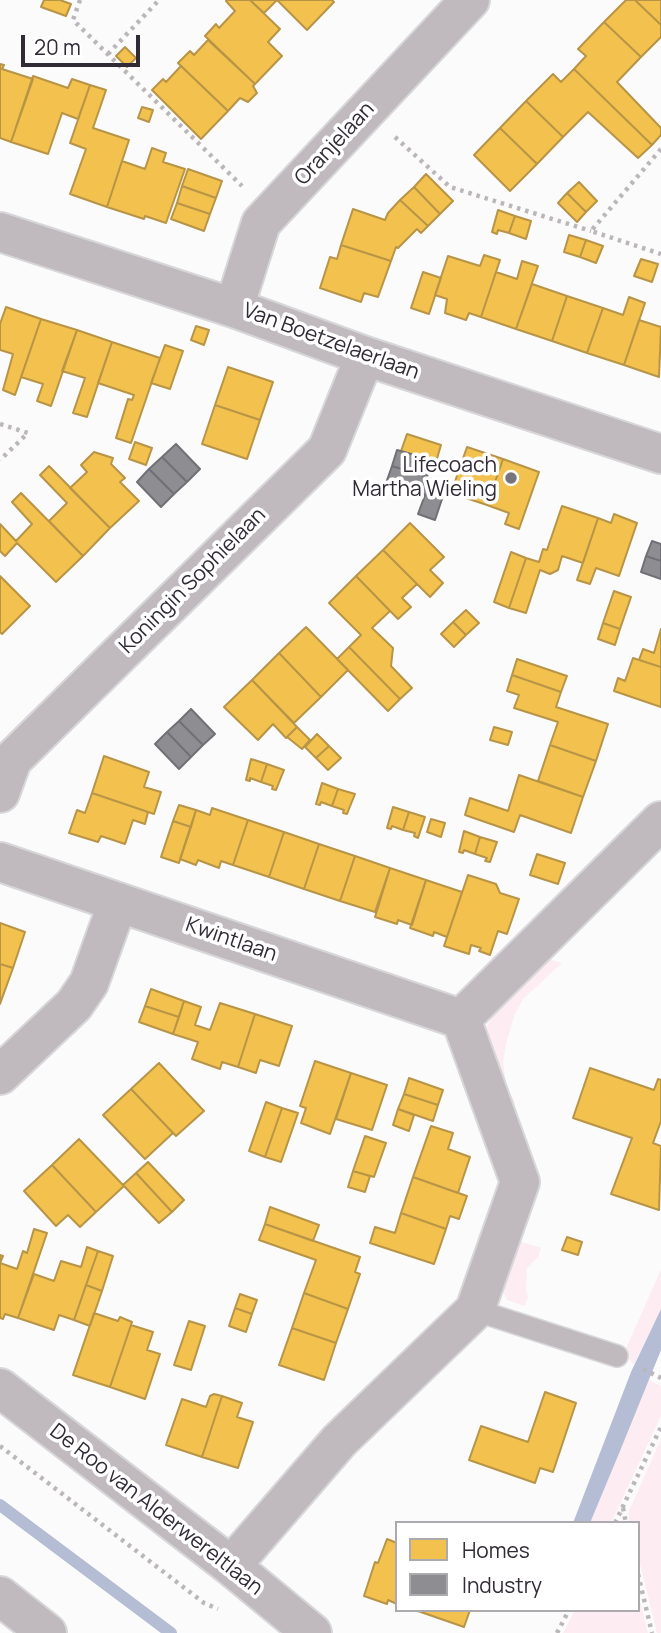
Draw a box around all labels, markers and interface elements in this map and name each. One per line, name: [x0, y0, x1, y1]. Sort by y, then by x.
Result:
scale bar: [24, 21, 144, 65]
text: 20 m: [34, 33, 81, 61]
street label: Oranjelaan: [290, 97, 380, 191]
street label: Van Boetzelaerlaan: [239, 298, 423, 386]
place label: Lifecoach Martha Wieling: [352, 453, 497, 503]
marker: Lifecoach Martha Wieling: [503, 470, 519, 486]
street label: Koningin Sophielaan: [115, 503, 271, 659]
street label: Kwintlaan: [182, 913, 280, 967]
street label: De Roo van Alderwereltlaan: [44, 1419, 268, 1601]
legend: [395, 1521, 640, 1612]
text: Homes: [462, 1536, 530, 1564]
text: Industry: [462, 1571, 542, 1599]

